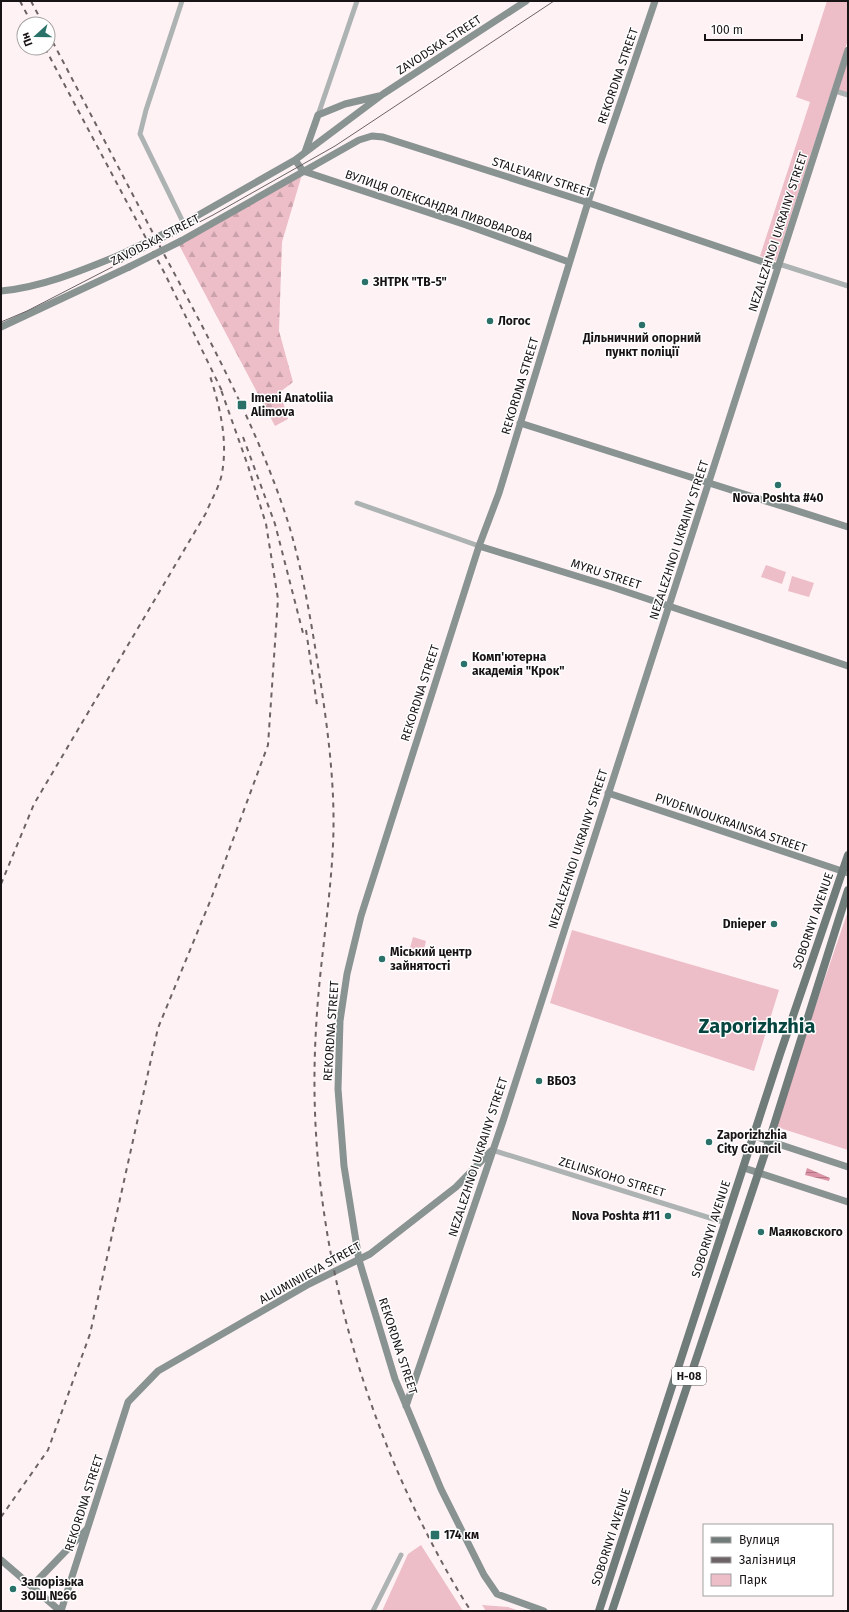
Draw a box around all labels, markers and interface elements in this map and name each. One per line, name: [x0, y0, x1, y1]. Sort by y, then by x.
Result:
street label: ZAVODSKA STREET: [394, 12, 485, 78]
north arrow: [16, 16, 56, 56]
scale bar: [705, 16, 802, 42]
text: 100 m: [711, 23, 743, 37]
street label: REKORDNA STREET: [595, 25, 641, 126]
text: Пн: [19, 31, 36, 48]
street label: NEZALEZHNOI UKRAINY STREET: [746, 150, 811, 314]
street label: STALEVARIV STREET: [490, 154, 594, 200]
street label: ВУЛИЦЯ ОЛЕКСАНДРА ПИВОВАРОВА: [343, 167, 535, 245]
street label: ZAVODSKA STREET: [108, 211, 203, 269]
place label: ЗНТРК "ТВ-5": [372, 275, 447, 289]
marker: ЗНТРК "ТВ-5": [360, 277, 370, 287]
place label: Логос: [498, 314, 531, 328]
marker: Логос: [485, 316, 495, 326]
marker: Дільничний опорний пункт поліції: [637, 320, 647, 330]
place label: Дільничний опорний пункт поліції: [582, 331, 701, 359]
street label: REKORDNA STREET: [499, 335, 542, 436]
place label: Imeni Anatoliia Alimova: [250, 391, 334, 419]
marker: Imeni Anatoliia Alimova: [236, 399, 248, 411]
street label: NEZALEZHNOI UKRAINY STREET: [647, 458, 712, 622]
marker: Nova Poshta #40: [773, 480, 783, 490]
place label: Nova Poshta #40: [732, 491, 824, 505]
street label: MYRU STREET: [569, 556, 644, 592]
street label: REKORDNA STREET: [398, 642, 442, 743]
place label: Комп'ютерна академія "Крок": [472, 650, 565, 678]
marker: Комп'ютерна академія "Крок": [459, 659, 469, 669]
street label: NEZALEZHNOI UKRAINY STREET: [546, 767, 611, 931]
street label: PIVDENNOUKRAINSKA STREET: [653, 790, 809, 856]
street label: SOBORNYI AVENUE: [790, 871, 836, 971]
place label: Dnieper: [723, 917, 766, 931]
marker: Dnieper: [769, 919, 779, 929]
place label: Міський центр зайнятості: [390, 945, 472, 973]
marker: Міський центр зайнятості: [377, 954, 387, 964]
street label: REKORDNA STREET: [320, 979, 342, 1082]
district label: Zaporizhzhia: [699, 1014, 815, 1038]
place label: ВБОЗ: [547, 1074, 577, 1088]
street label: NEZALEZHNOI UKRAINY STREET: [446, 1075, 511, 1239]
marker: ВБОЗ: [534, 1076, 544, 1086]
place label: Zaporizhzhia City Council: [717, 1128, 788, 1156]
marker: Zaporizhzhia City Council: [704, 1137, 714, 1147]
street label: ZELINSKOHO STREET: [557, 1154, 668, 1200]
street label: SOBORNYI AVENUE: [689, 1179, 733, 1279]
place label: Nova Poshta #11: [572, 1209, 660, 1223]
marker: Nova Poshta #11: [663, 1211, 673, 1221]
place label: Маяковского: [769, 1225, 843, 1239]
marker: Маяковского: [756, 1227, 766, 1237]
street label: ALIUMINIIEVA STREET: [257, 1239, 364, 1307]
street label: REKORDNA STREET: [376, 1296, 420, 1397]
road number: Н-08: [672, 1367, 706, 1385]
street label: REKORDNA STREET: [62, 1452, 106, 1553]
street label: SOBORNYI AVENUE: [589, 1487, 633, 1587]
legend: [703, 1524, 833, 1596]
place label: 174 км: [444, 1528, 479, 1542]
marker: 174 км: [429, 1529, 441, 1541]
text: Вулиця: [739, 1533, 780, 1547]
text: Залізниця: [739, 1553, 796, 1567]
text: Парк: [739, 1573, 768, 1587]
place label: Запорізька ЗОШ №66: [20, 1575, 84, 1603]
marker: Запорізька ЗОШ №66: [8, 1584, 18, 1594]

